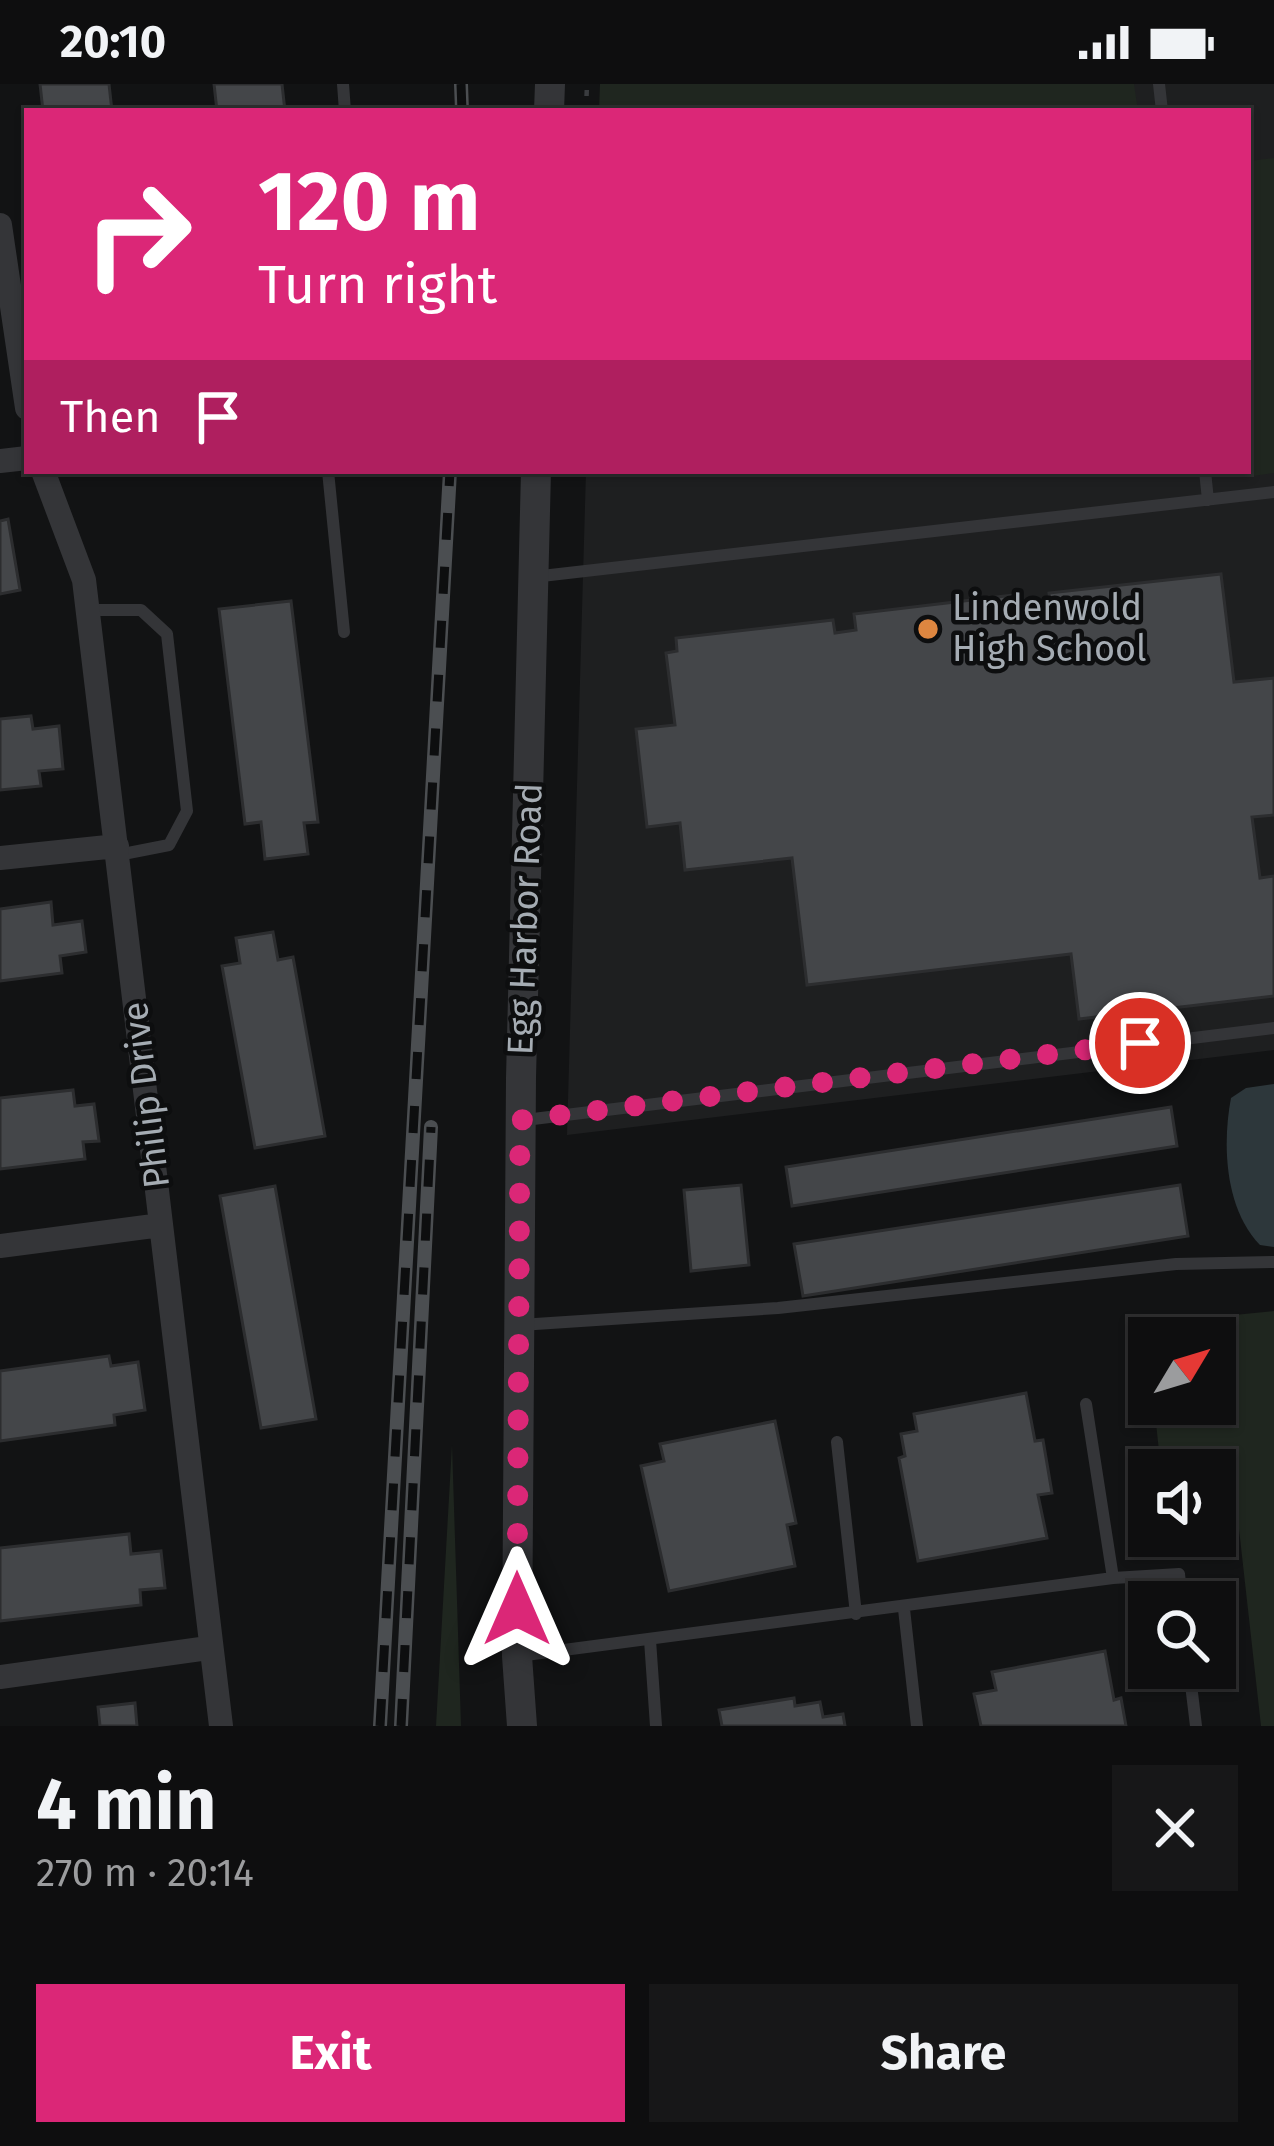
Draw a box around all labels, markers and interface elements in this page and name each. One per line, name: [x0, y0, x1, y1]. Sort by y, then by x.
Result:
text: 20:10: [60, 15, 166, 69]
text: 120 m: [258, 151, 480, 252]
icon: right: [60, 156, 216, 312]
text: Turn right: [258, 253, 497, 317]
icon: arrive: [185, 384, 251, 450]
text: Then: [60, 390, 161, 444]
place label: Lindenwold High School: [952, 586, 1147, 671]
marker: Lindenwold High School: [915, 616, 941, 642]
street label: Egg Harbor Road: [498, 782, 552, 1056]
pin: [1089, 992, 1191, 1094]
street label: Philip Drive: [113, 999, 179, 1191]
icon: arrive: [1107, 1010, 1173, 1076]
north arrow: [1128, 1317, 1236, 1425]
map controls: [1128, 1317, 1236, 1689]
button: sound: [1128, 1449, 1236, 1557]
position arrow: [454, 1546, 580, 1672]
button: search: [1128, 1581, 1236, 1689]
text: 4 min: [36, 1762, 216, 1848]
button: close: [1112, 1765, 1238, 1891]
text: 270 m · 20:14: [36, 1850, 254, 1896]
button: Exit: [36, 1984, 625, 2122]
button: Share: [649, 1984, 1238, 2122]

